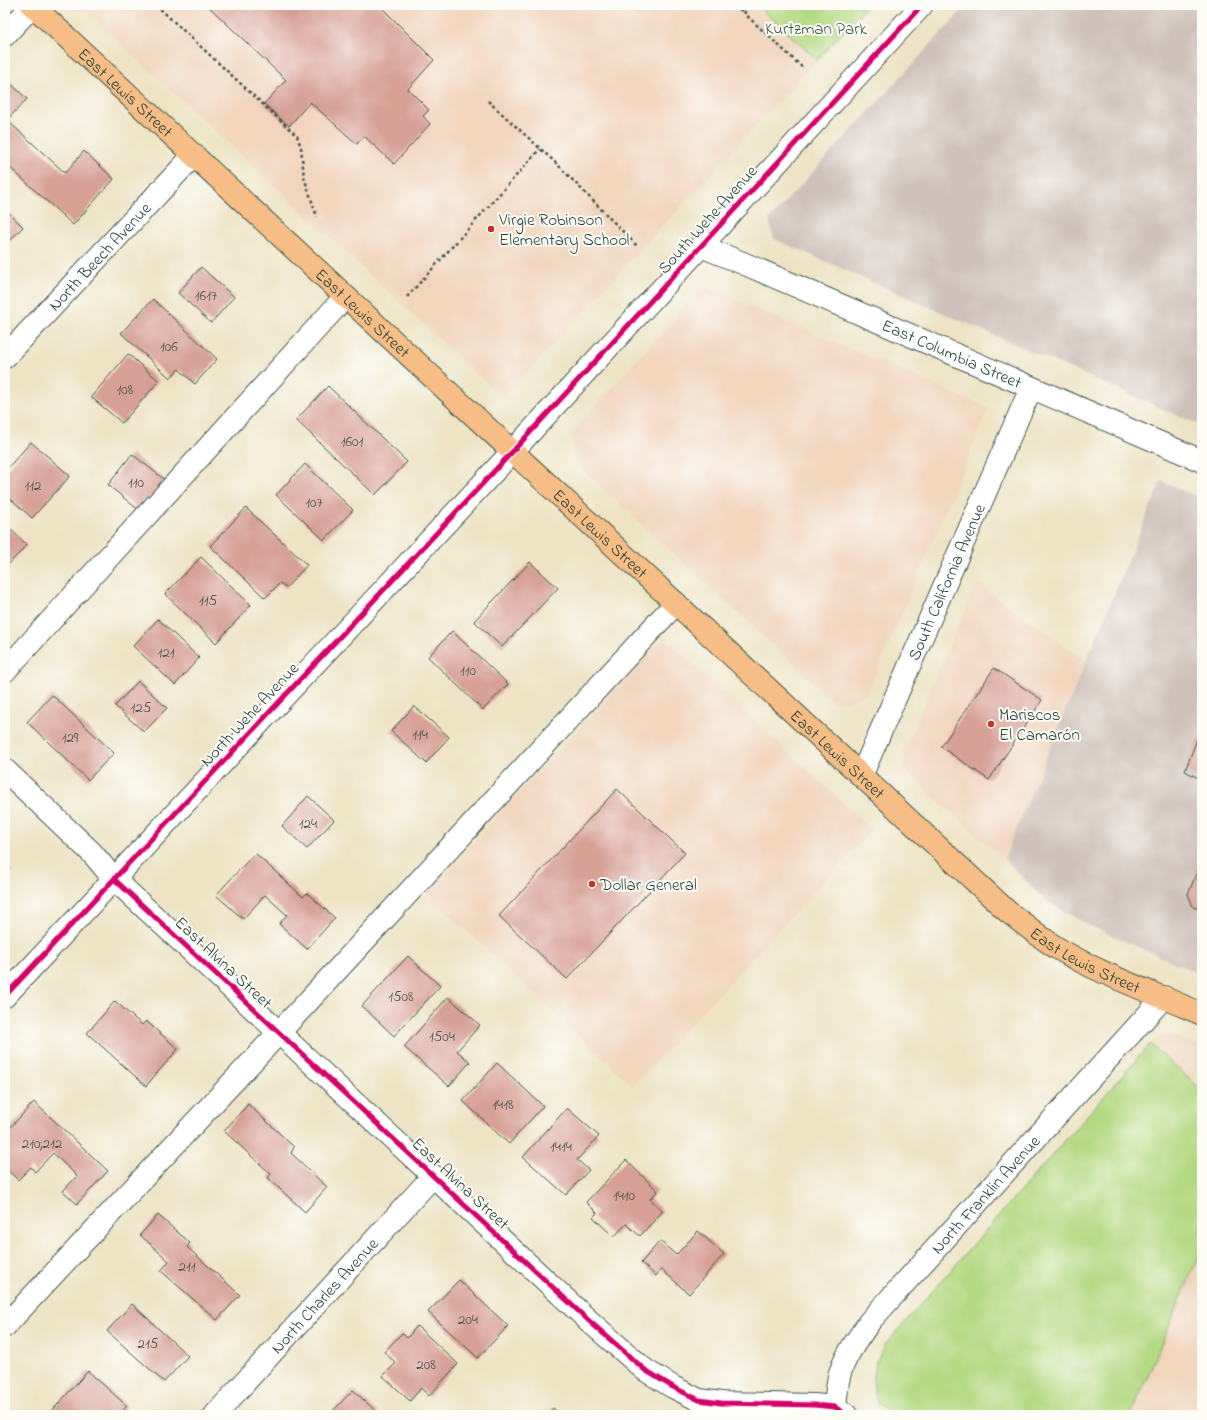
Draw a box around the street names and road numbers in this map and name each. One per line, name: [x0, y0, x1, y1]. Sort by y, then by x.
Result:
street label: East Lewis Street: [72, 43, 178, 144]
street label: South Wehe Avenue: [652, 160, 764, 280]
street label: North Beech Avenue: [43, 197, 158, 317]
street label: East Lewis Street: [309, 263, 416, 365]
street label: East Columbia Street: [878, 313, 1026, 396]
street label: East Lewis Street: [546, 484, 653, 585]
street label: South California Avenue: [902, 500, 993, 665]
street label: North Wehe Avenue: [195, 657, 306, 773]
street label: East Lewis Street: [784, 704, 890, 806]
street label: East Alvina Street: [168, 911, 278, 1015]
street label: East Lewis Street: [1024, 922, 1144, 1001]
street label: North Franklin Avenue: [926, 1130, 1047, 1260]
street label: East Alvina Street: [405, 1132, 515, 1236]
street label: North Charles Avenue: [266, 1232, 385, 1360]

